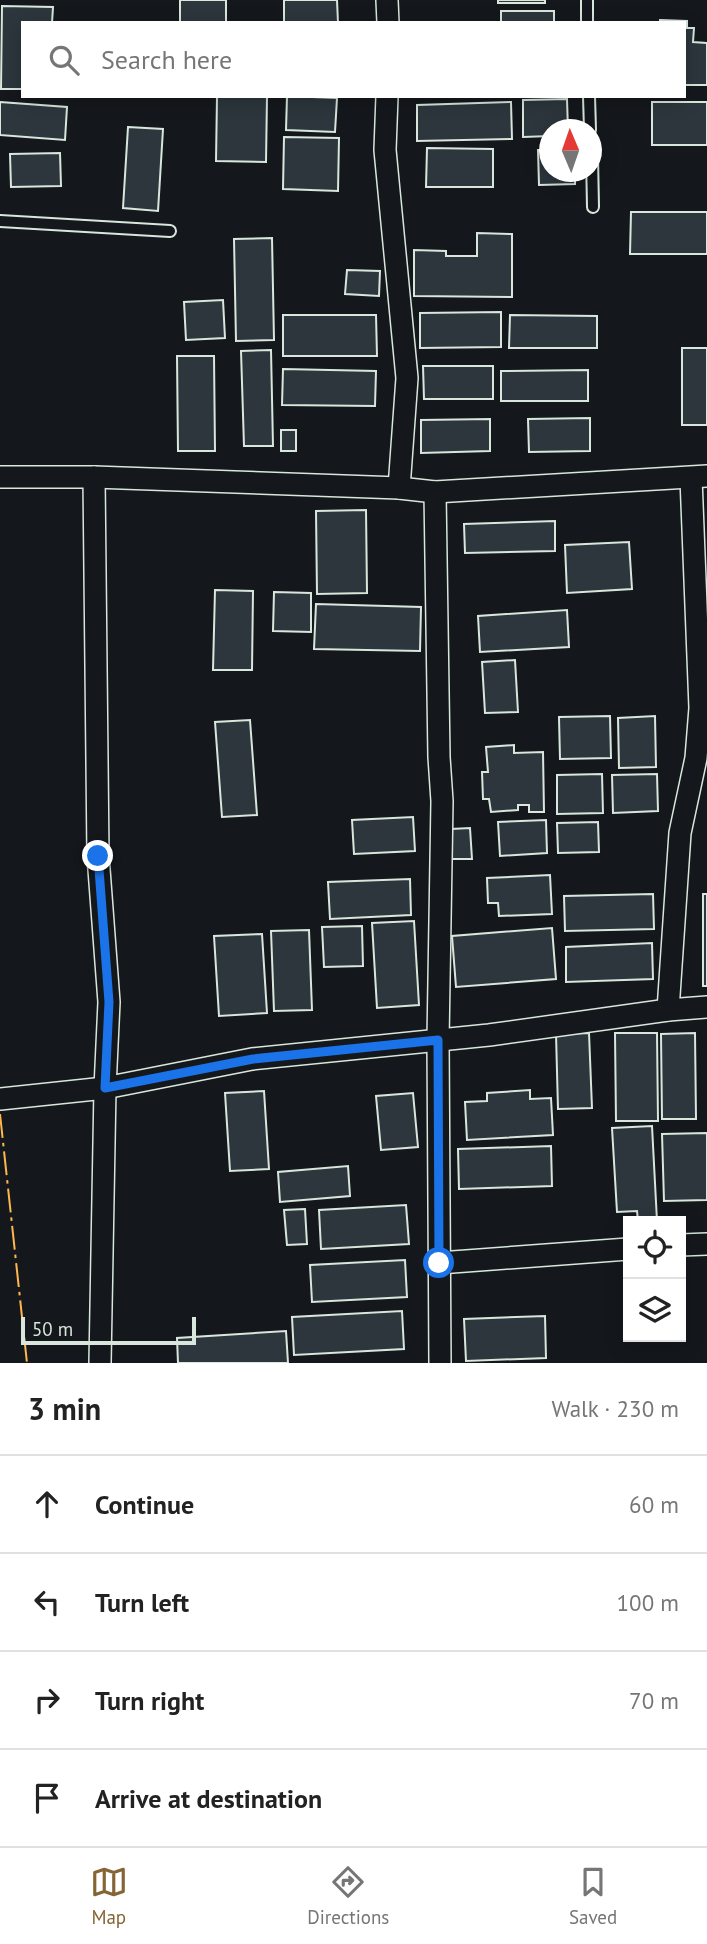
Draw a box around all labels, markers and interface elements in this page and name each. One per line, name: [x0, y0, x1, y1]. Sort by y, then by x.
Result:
search box: [21, 21, 686, 98]
icon: search: [45, 41, 83, 79]
text: Search here: [101, 43, 232, 76]
north arrow: [539, 119, 602, 182]
route end: [82, 840, 113, 871]
map controls: [623, 1216, 686, 1342]
button: locate: [623, 1216, 686, 1279]
route start: [423, 1247, 454, 1278]
button: layers: [623, 1279, 686, 1342]
scale bar: [21, 1314, 196, 1346]
text: 50 m: [32, 1317, 73, 1341]
text: 3 min: [28, 1389, 101, 1428]
text: Walk · 230 m: [552, 1394, 679, 1423]
icon: ahead: [28, 1485, 66, 1523]
text: Continue: [95, 1488, 194, 1521]
text: 60 m: [629, 1490, 679, 1519]
icon: left: [28, 1583, 66, 1621]
text: Turn left: [95, 1586, 189, 1619]
text: 100 m: [617, 1588, 679, 1617]
icon: right: [28, 1681, 66, 1719]
text: Turn right: [95, 1684, 204, 1717]
text: 70 m: [629, 1686, 679, 1715]
icon: arrive: [28, 1779, 66, 1817]
text: Arrive at destination: [95, 1782, 322, 1815]
tab: Map: [90, 1863, 128, 1929]
tab: Directions: [307, 1863, 389, 1929]
tab: Saved: [569, 1863, 617, 1929]

